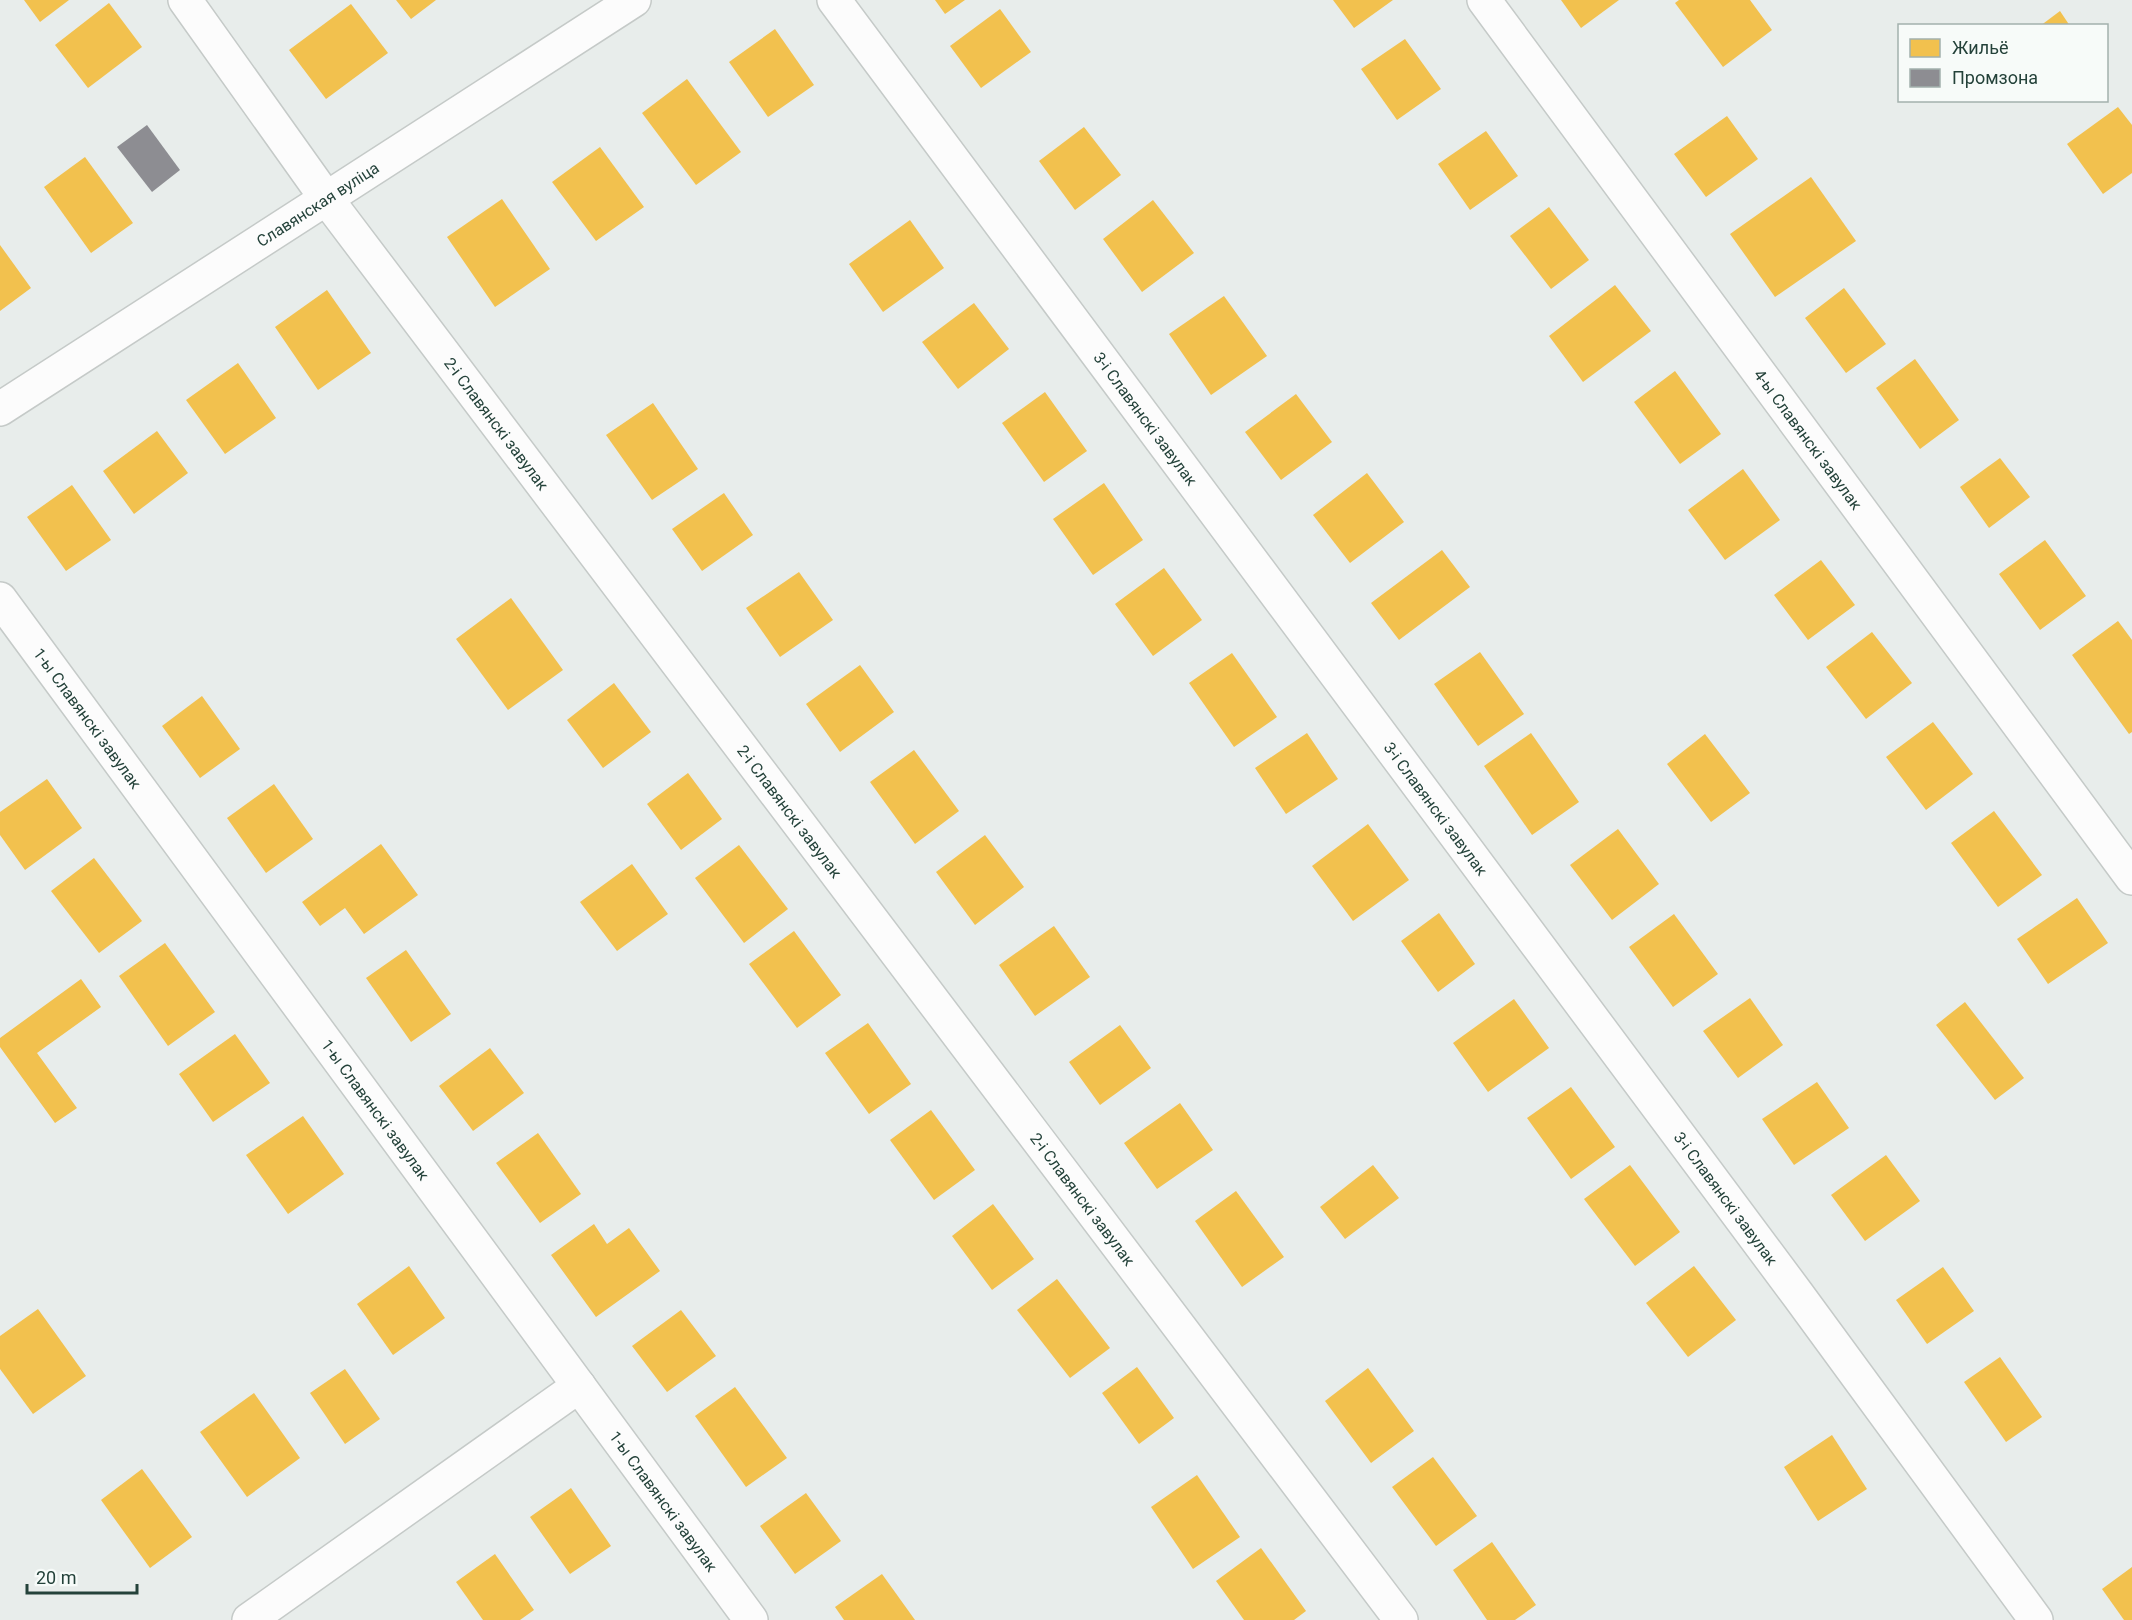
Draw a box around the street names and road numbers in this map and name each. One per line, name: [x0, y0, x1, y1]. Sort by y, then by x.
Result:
street label: Славянская вуліца: [253, 158, 383, 251]
street label: 3-і Славянскі завулак: [1089, 349, 1201, 490]
street label: 2-і Славянскі завулак: [440, 354, 553, 494]
street label: 4-ы Славянскі завулак: [1750, 366, 1866, 514]
street label: 1-ы Славянскі завулак: [29, 644, 146, 793]
street label: 3-і Славянскі завулак: [1380, 738, 1492, 880]
street label: 2-і Славянскі завулак: [733, 742, 846, 882]
street label: 1-ы Славянскі завулак: [317, 1036, 433, 1184]
street label: 3-і Славянскі завулак: [1670, 1128, 1782, 1269]
street label: 2-і Славянскі завулак: [1026, 1129, 1139, 1270]
street label: 1-ы Славянскі завулак: [605, 1427, 721, 1576]

